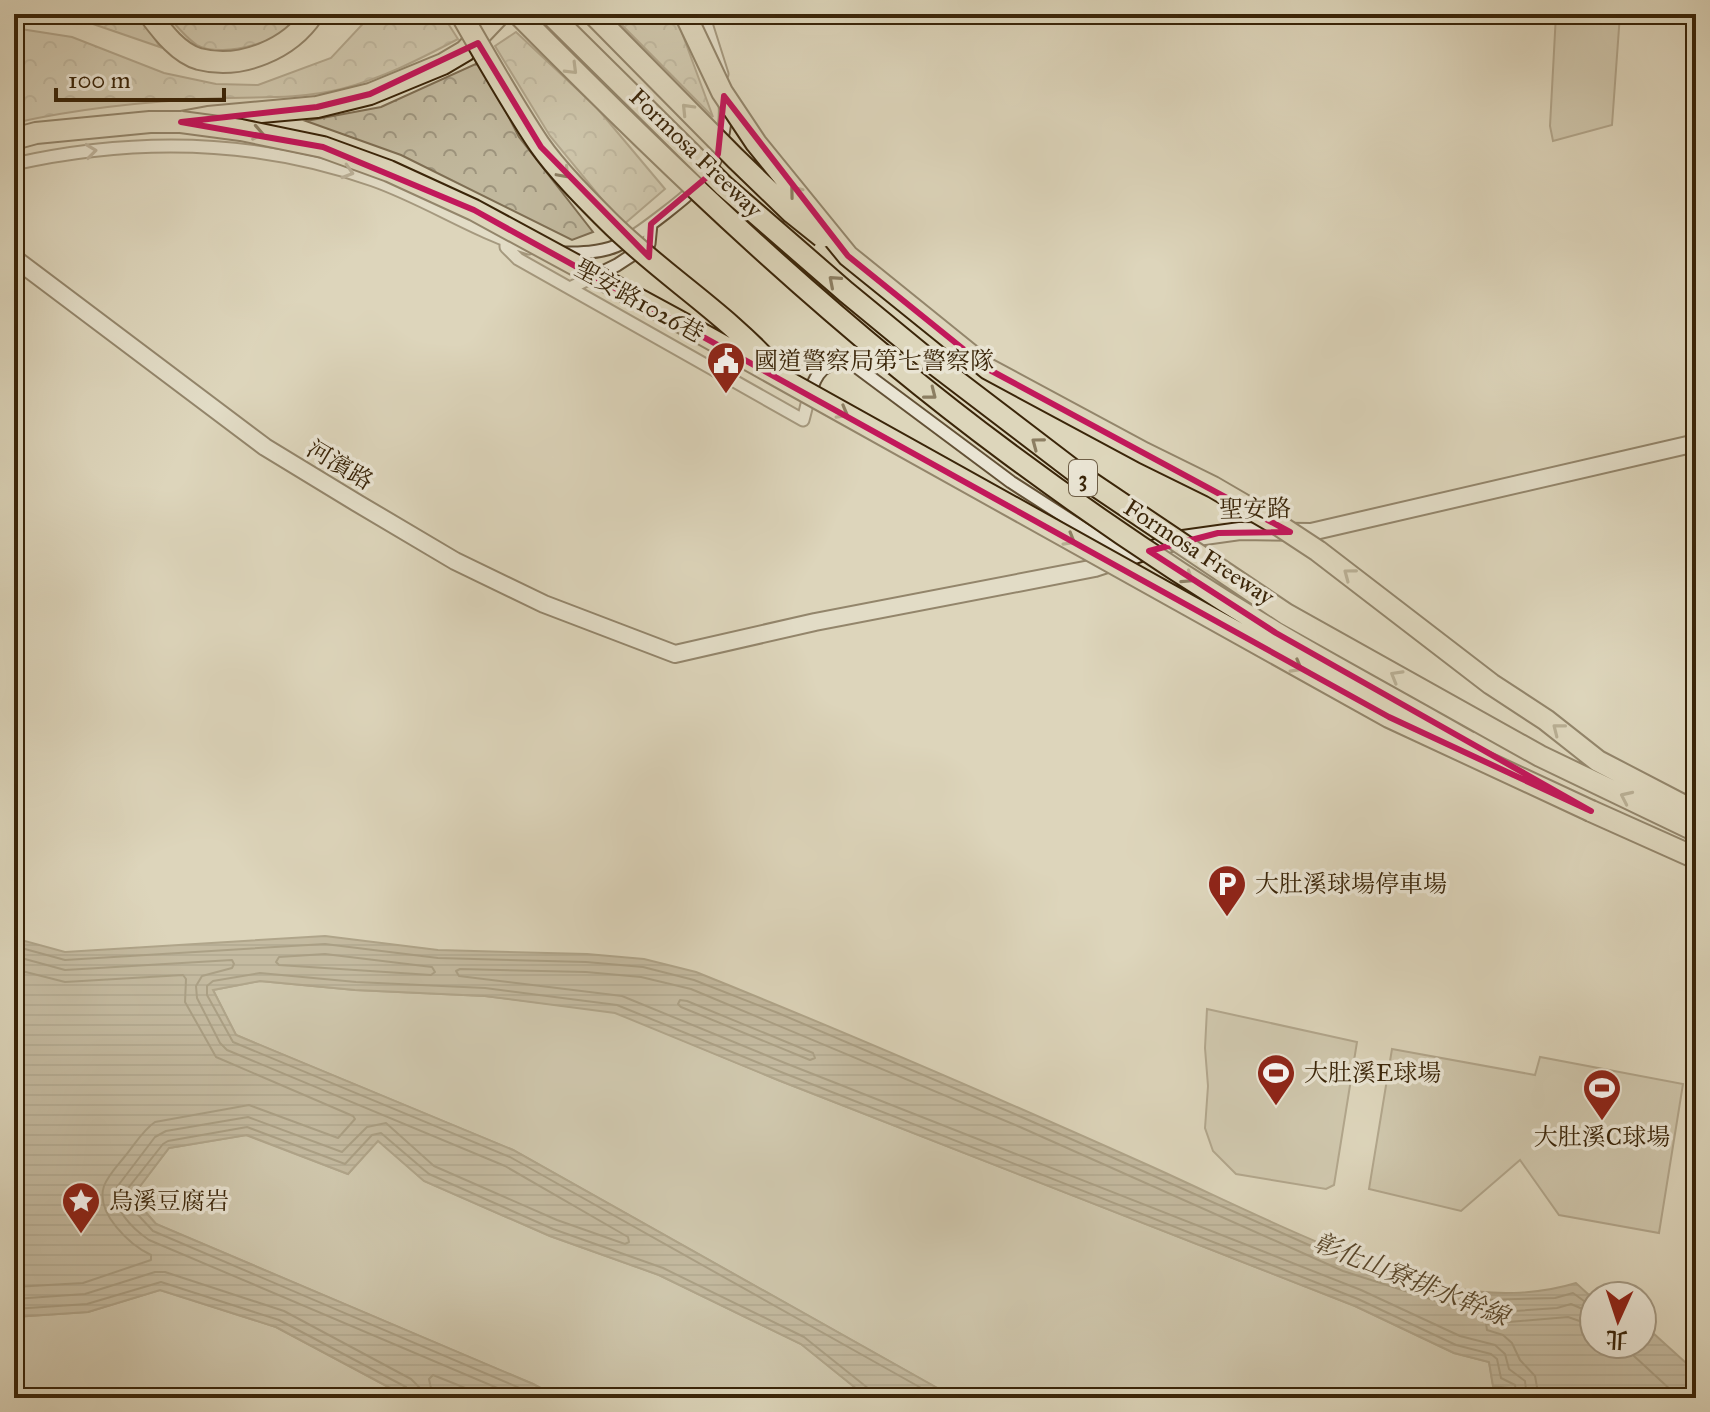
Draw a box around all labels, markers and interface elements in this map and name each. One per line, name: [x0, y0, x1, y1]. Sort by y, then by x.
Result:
scale bar: [56, 52, 224, 102]
one-way arrow: [563, 60, 578, 74]
text: 100 m: [68, 65, 131, 95]
street label: Formosa Freeway: [623, 82, 769, 225]
one-way arrow: [682, 104, 696, 118]
one-way arrow: [251, 124, 264, 141]
one-way arrow: [85, 142, 98, 159]
one-way arrow: [340, 163, 354, 179]
one-way arrow: [555, 163, 569, 178]
one-way arrow: [790, 186, 805, 200]
street label: 聖安路1026巷: [569, 253, 709, 349]
one-way arrow: [828, 277, 843, 291]
public building icon: 國道警察局第七警察隊: [705, 340, 747, 395]
place label: 國道警察局第七警察隊: [754, 346, 994, 376]
one-way arrow: [922, 384, 937, 398]
one-way arrow: [835, 403, 849, 419]
street label: 河濱路: [301, 434, 379, 496]
one-way arrow: [1031, 439, 1046, 453]
road number: 3: [1069, 460, 1097, 496]
street label: Formosa Freeway: [1118, 492, 1281, 612]
street label: 聖安路: [1219, 493, 1291, 525]
one-way arrow: [1062, 531, 1076, 546]
one-way arrow: [1179, 568, 1194, 583]
one-way arrow: [1343, 570, 1358, 584]
one-way arrow: [1288, 657, 1303, 673]
one-way arrow: [1390, 670, 1404, 686]
one-way arrow: [1552, 725, 1567, 739]
one-way arrow: [1619, 791, 1634, 807]
parking icon: 大肚溪球場停車場: [1206, 863, 1248, 918]
place label: 大肚溪球場停車場: [1255, 869, 1447, 899]
sports icon: 大肚溪E球場: [1255, 1052, 1297, 1107]
place label: 大肚溪E球場: [1304, 1058, 1441, 1088]
sports icon: 大肚溪C球場: [1581, 1067, 1623, 1122]
place label: 大肚溪C球場: [1534, 1122, 1670, 1152]
place icon: 烏溪豆腐岩: [60, 1180, 102, 1235]
place label: 烏溪豆腐岩: [109, 1186, 229, 1216]
water label: 彰化山寮排水幹線: [1309, 1225, 1516, 1334]
north arrow: [1578, 1280, 1658, 1360]
text: 北: [1605, 1325, 1629, 1354]

